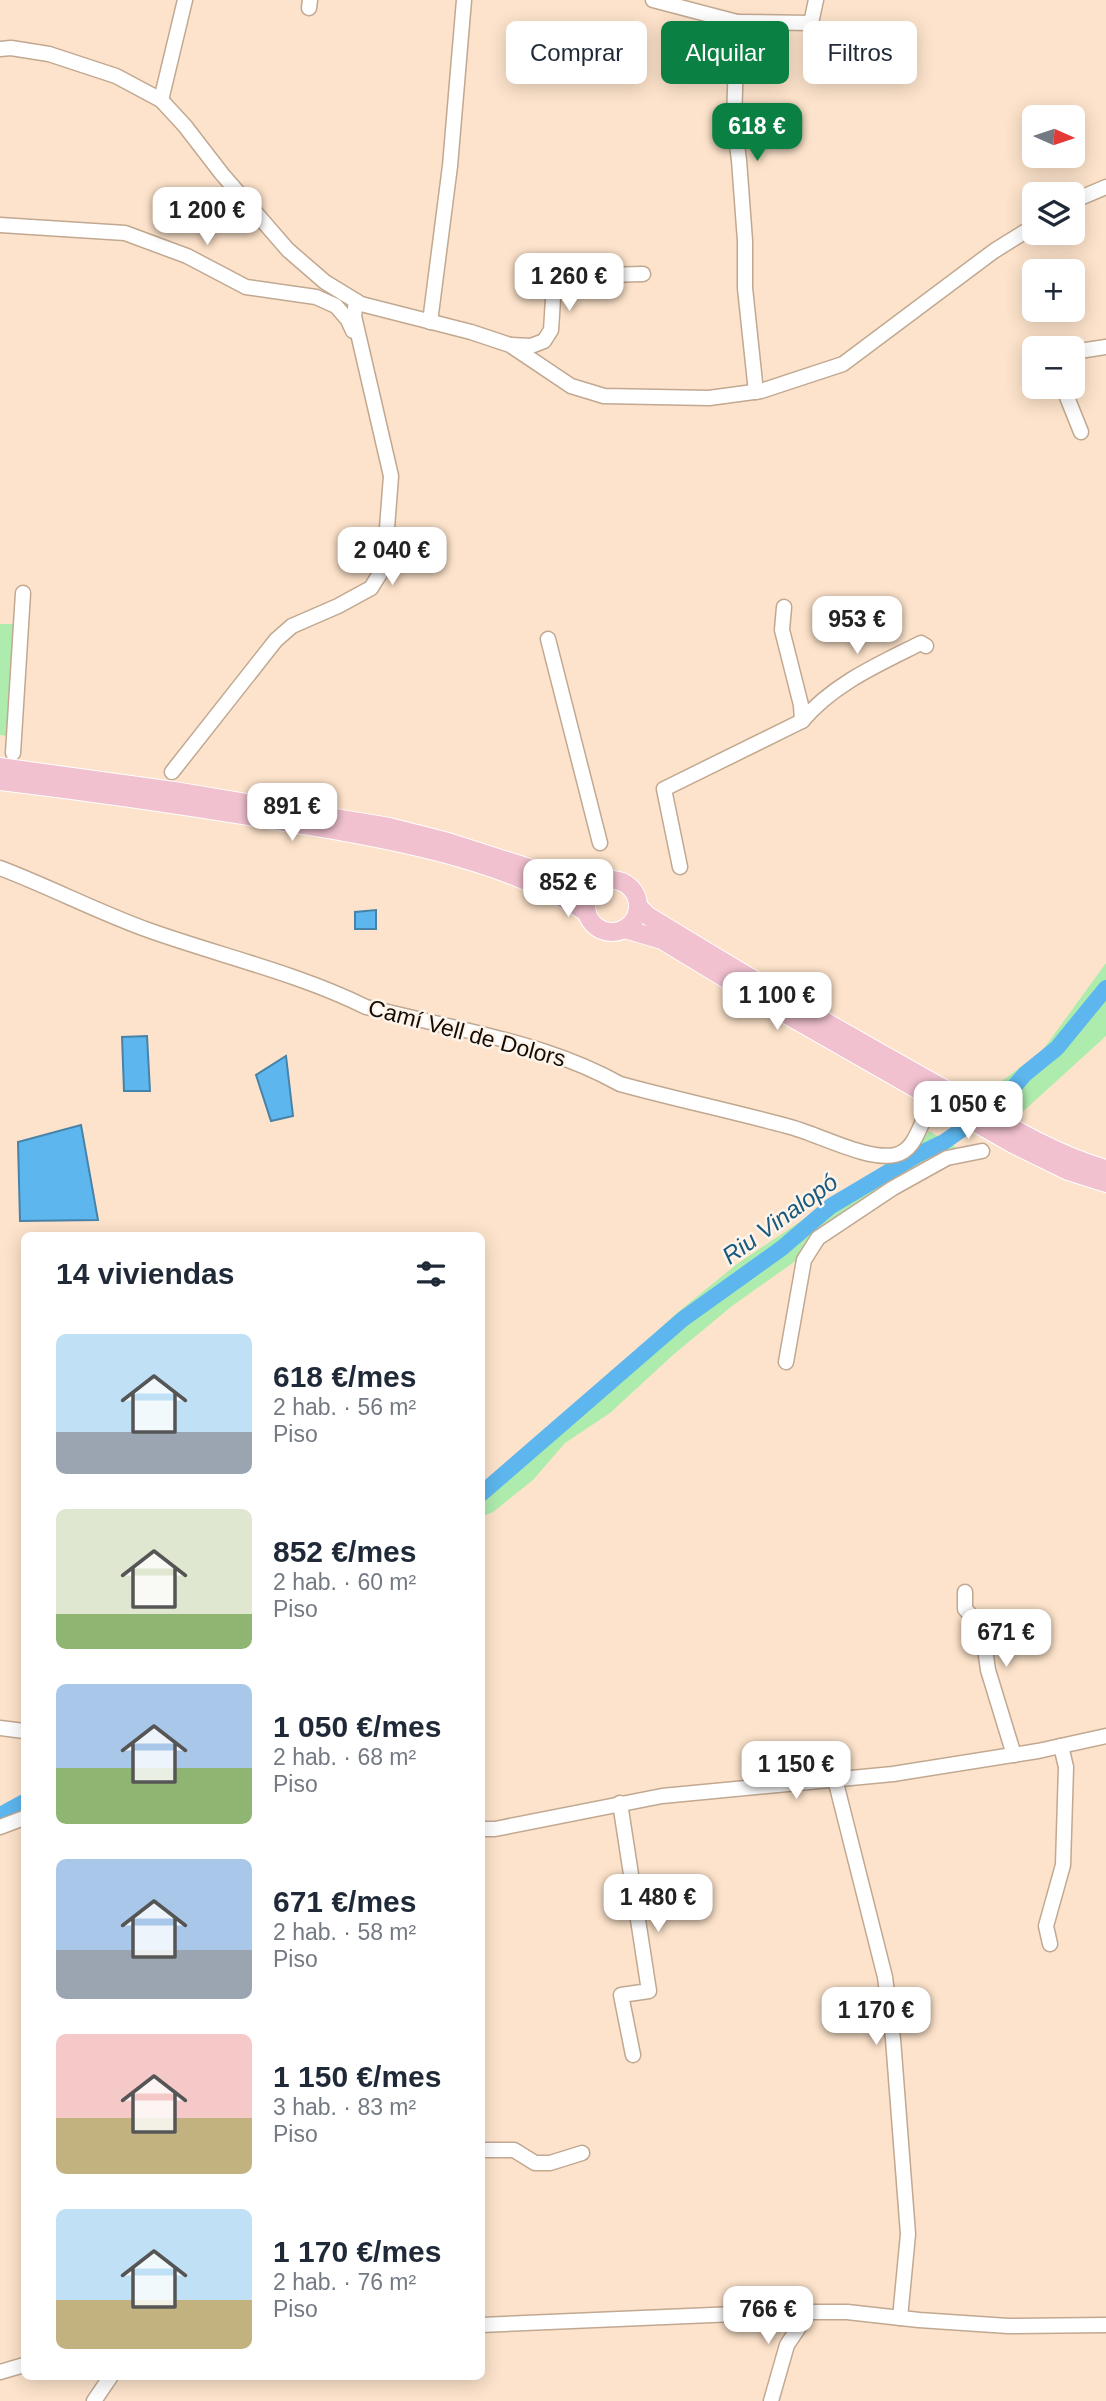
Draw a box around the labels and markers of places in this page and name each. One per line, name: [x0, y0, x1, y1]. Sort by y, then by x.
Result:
pin: 618 €: [708, 104, 806, 163]
pin: 1 200 €: [142, 188, 272, 247]
pin: 1 260 €: [504, 254, 634, 313]
pin: 2 040 €: [327, 528, 457, 587]
pin: 953 €: [808, 596, 906, 656]
pin: 891 €: [243, 784, 341, 843]
pin: 852 €: [519, 860, 617, 919]
pin: 1 100 €: [712, 972, 842, 1032]
pin: 1 050 €: [903, 1082, 1033, 1141]
pin: 671 €: [957, 1610, 1055, 1669]
pin: 1 150 €: [731, 1742, 861, 1801]
pin: 1 480 €: [593, 1874, 723, 1934]
pin: 1 170 €: [811, 1988, 941, 2047]
pin: 766 €: [719, 2286, 817, 2346]

